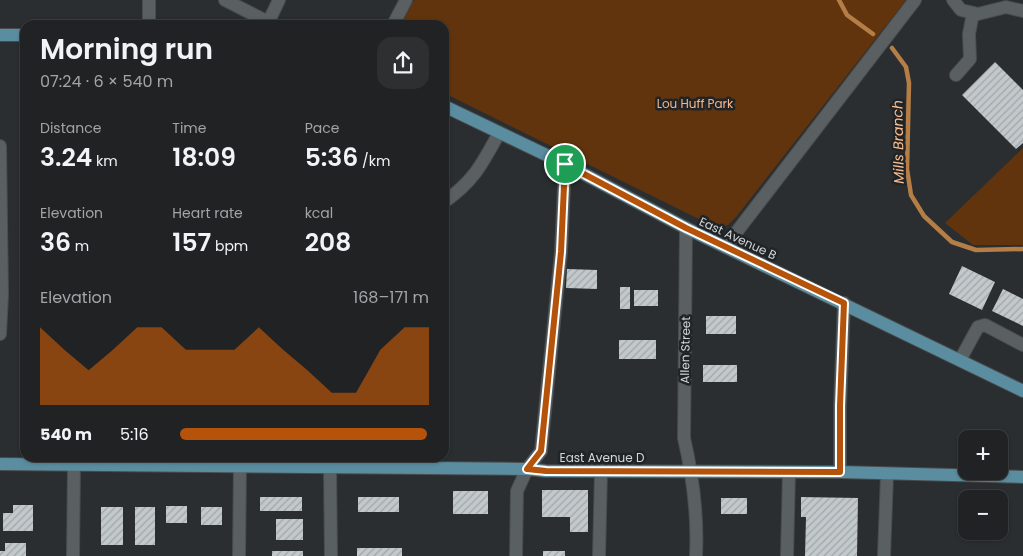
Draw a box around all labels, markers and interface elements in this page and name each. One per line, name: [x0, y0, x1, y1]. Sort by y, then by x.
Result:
text: Morning run: [40, 30, 213, 69]
button: share: [377, 37, 429, 89]
text: 07:24 · 6 × 540 m: [40, 70, 173, 93]
park label: Lou Huff Park: [657, 95, 734, 112]
water label: Mills Branch: [887, 100, 909, 184]
text: Distance: [40, 118, 101, 138]
text: Time: [172, 118, 206, 138]
text: Pace: [305, 118, 339, 138]
text: 3.24: [40, 140, 92, 175]
text: 18:09: [172, 140, 236, 175]
text: 5:36: [305, 140, 358, 175]
pin: [544, 143, 586, 185]
icon: arrive: [551, 150, 579, 178]
text: km: [92, 151, 118, 171]
text: /km: [358, 151, 390, 171]
text: Elevation: [40, 203, 103, 223]
text: Heart rate: [172, 203, 243, 223]
text: kcal: [305, 203, 333, 223]
street label: East Avenue B: [696, 213, 780, 263]
text: 36: [40, 225, 71, 260]
text: 157: [172, 225, 211, 260]
text: 208: [305, 225, 351, 260]
text: m: [71, 236, 89, 256]
text: bpm: [211, 236, 248, 256]
text: Elevation: [40, 286, 112, 309]
text: 168–171 m: [353, 286, 429, 309]
street label: Allen Street: [676, 316, 694, 384]
text: 540 m: [40, 423, 92, 446]
text: 5:16: [120, 423, 149, 446]
map controls: [958, 430, 1008, 540]
button: +: [958, 430, 1008, 480]
street label: East Avenue D: [560, 449, 644, 466]
button: −: [958, 490, 1008, 540]

